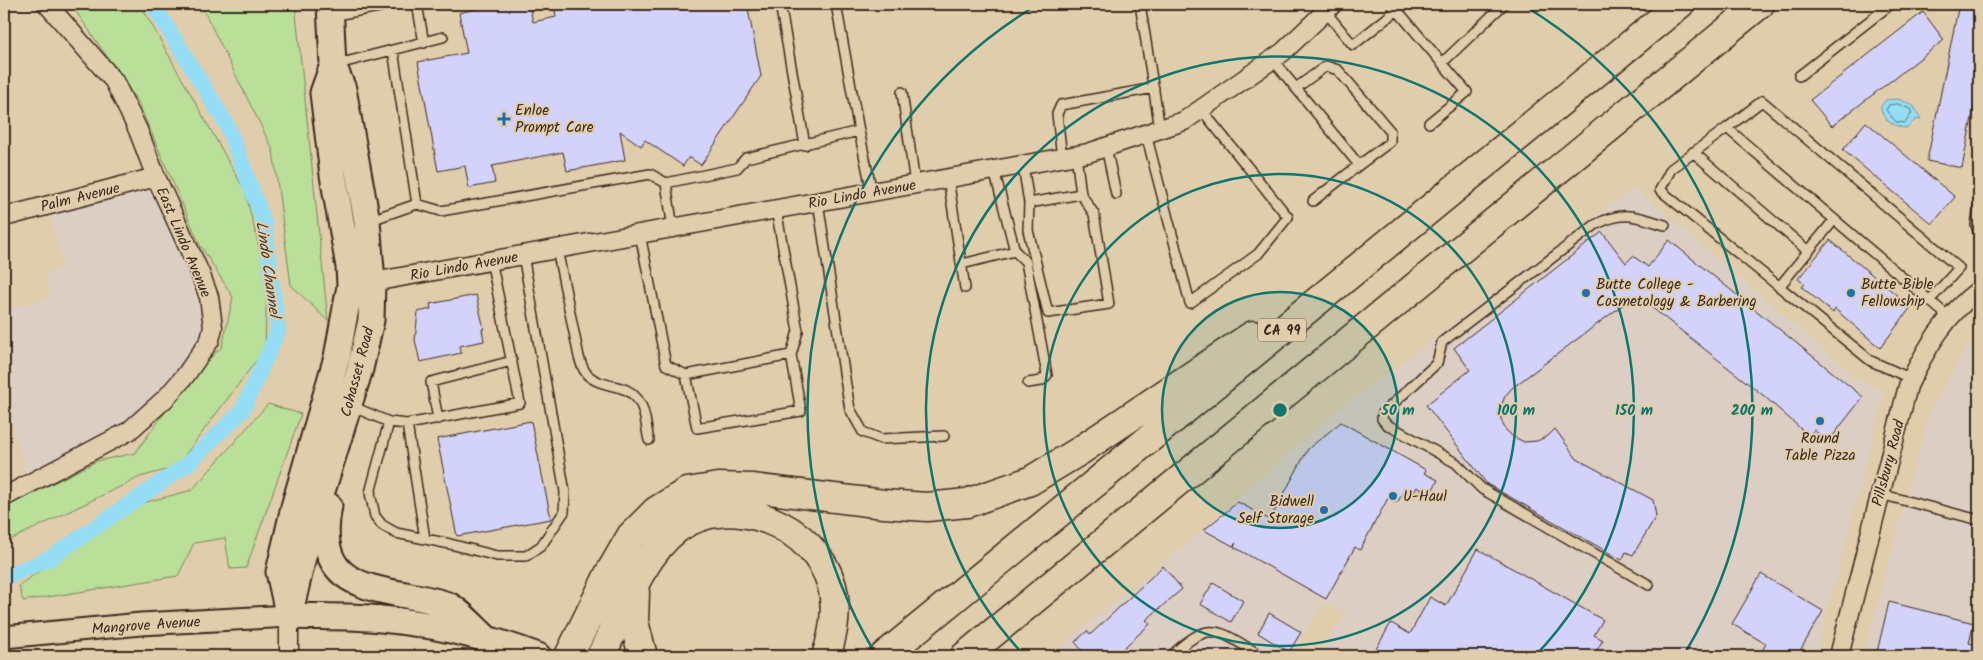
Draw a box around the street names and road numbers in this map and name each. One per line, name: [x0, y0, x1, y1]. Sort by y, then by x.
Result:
street label: Rio Lindo Avenue: [806, 174, 918, 216]
street label: Palm Avenue: [38, 176, 123, 219]
street label: East Lindo Avenue: [149, 183, 217, 302]
street label: Rio Lindo Avenue: [408, 246, 520, 288]
road number: CA 99: [1258, 318, 1306, 342]
street label: Cohasset Road: [334, 324, 382, 420]
street label: Pillsbury Road: [1866, 417, 1912, 509]
street label: Mangrove Avenue: [91, 610, 202, 642]

